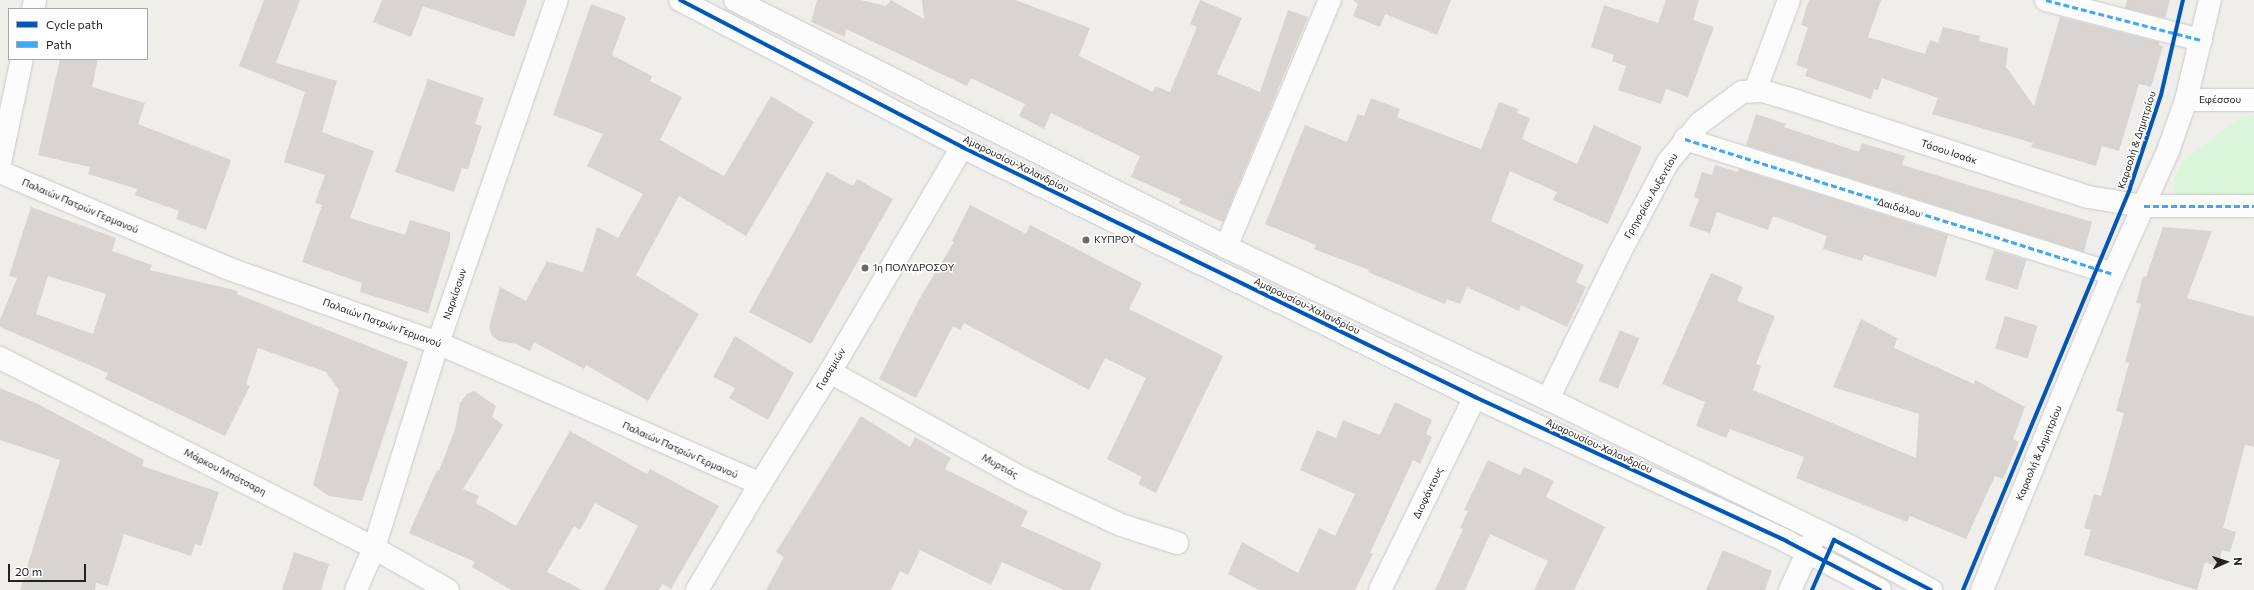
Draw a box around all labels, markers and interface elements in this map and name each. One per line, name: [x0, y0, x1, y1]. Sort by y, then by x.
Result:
legend: [8, 8, 148, 60]
text: Cycle path: [46, 17, 103, 31]
text: Path: [46, 37, 72, 51]
street label: Καραολή & Δημητρίου: [2116, 90, 2158, 190]
street label: Εφέσσου: [2199, 94, 2241, 106]
street label: Αμαρουσίου-Χαλανδρίου: [961, 133, 1071, 195]
street label: Τάσου Ισαάκ: [1919, 137, 1979, 167]
street label: Γρηγορίου Αυξεντίου: [1622, 151, 1680, 241]
street label: Παλαιών Πατρών Γερμανού: [20, 176, 140, 236]
street label: Δαιδάλου: [1876, 196, 1922, 220]
place label: ΚΥΠΡΟΥ: [1094, 234, 1135, 246]
marker: ΚΥΠΡΟΥ: [1081, 235, 1091, 245]
place label: 1η ΠΟΛΥΔΡΟΣΟΥ: [873, 262, 954, 274]
marker: 1η ΠΟΛΥΔΡΟΣΟΥ: [860, 263, 870, 273]
street label: Ναρκίσσων: [441, 267, 469, 321]
street label: Αμαρουσίου-Χαλανδρίου: [1252, 275, 1362, 337]
street label: Παλαιών Πατρών Γερμανού: [321, 296, 443, 350]
street label: Γιασεμιών: [814, 346, 848, 392]
street label: Καραολή & Δημητρίου: [2014, 404, 2064, 502]
street label: Αμαρουσίου-Χαλανδρίου: [1544, 416, 1654, 476]
street label: Παλαιών Πατρών Γερμανού: [620, 419, 740, 481]
street label: Μάρκου Μπότσαρη: [182, 446, 268, 498]
street label: Μυρτιάς: [980, 451, 1020, 481]
street label: Διοφάντους: [1410, 465, 1446, 521]
north arrow: [2206, 542, 2246, 582]
scale bar: [10, 556, 88, 582]
text: N: [2232, 557, 2245, 566]
text: 20 m: [15, 564, 42, 578]

